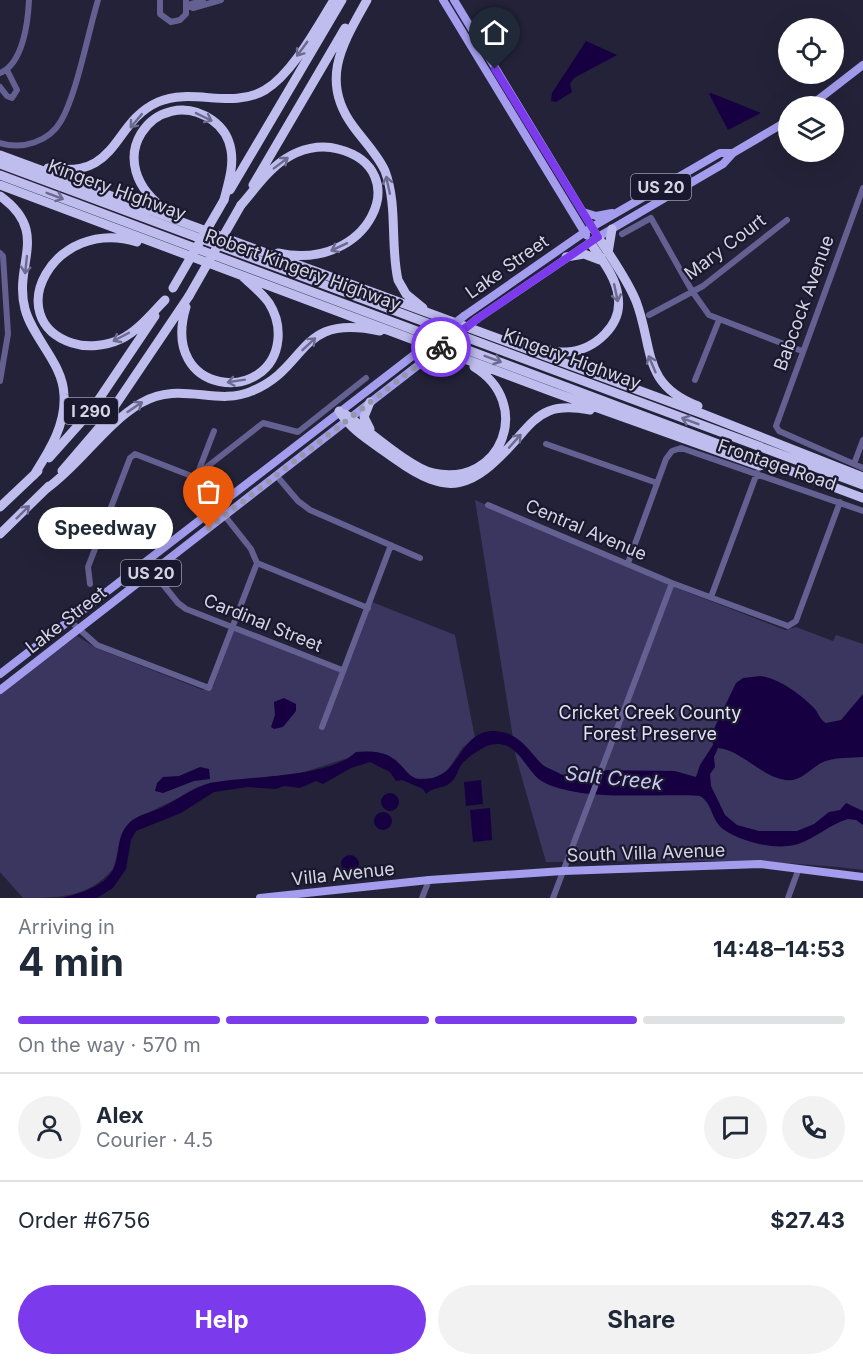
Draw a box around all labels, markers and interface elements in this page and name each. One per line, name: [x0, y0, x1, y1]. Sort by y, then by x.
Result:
pin: [469, 7, 520, 69]
icon: home: [478, 16, 511, 49]
map controls: [778, 18, 844, 162]
button: locate: [778, 18, 844, 84]
one-way arrow: [295, 40, 308, 56]
button: layers: [778, 96, 844, 162]
one-way arrow: [195, 111, 213, 123]
one-way arrow: [129, 113, 142, 129]
street label: Kingery Highway: [45, 155, 189, 224]
one-way arrow: [273, 156, 289, 169]
road number: US 20: [631, 174, 691, 200]
one-way arrow: [382, 176, 393, 195]
one-way arrow: [45, 191, 64, 202]
street label: Mary Court: [680, 209, 769, 284]
street label: Robert Kingery Highway: [202, 224, 404, 315]
street label: Lake Street: [461, 230, 552, 303]
street label: Babcock Avenue: [769, 232, 838, 373]
one-way arrow: [330, 241, 348, 253]
one-way arrow: [21, 255, 32, 274]
one-way arrow: [611, 283, 623, 302]
courier: [411, 317, 471, 377]
street label: Kingery Highway: [500, 324, 644, 393]
one-way arrow: [113, 331, 130, 343]
icon: bike: [425, 331, 458, 364]
one-way arrow: [301, 337, 316, 351]
one-way arrow: [484, 354, 502, 365]
one-way arrow: [645, 356, 657, 374]
one-way arrow: [227, 376, 246, 387]
road number: I 290: [64, 398, 118, 424]
one-way arrow: [127, 401, 144, 414]
one-way arrow: [681, 415, 700, 426]
one-way arrow: [508, 434, 522, 449]
street label: Frontage Road: [715, 434, 839, 495]
pin: [183, 466, 234, 528]
icon: bag: [192, 475, 225, 508]
street label: Central Avenue: [522, 495, 650, 565]
one-way arrow: [16, 504, 31, 519]
callout: Speedway: [38, 507, 173, 549]
text: Speedway: [54, 516, 157, 540]
road number: US 20: [121, 560, 181, 586]
street label: Lake Street: [21, 582, 110, 657]
street label: Cardinal Street: [201, 589, 326, 656]
park label: Cricket Creek County Forest Preserve: [559, 702, 741, 744]
water label: Salt Creek: [564, 761, 665, 795]
street label: South Villa Avenue: [566, 839, 726, 866]
street label: Villa Avenue: [290, 858, 396, 889]
text: Arriving in: [18, 915, 115, 939]
text: 14:48–14:53: [713, 936, 845, 962]
text: 4 min: [18, 938, 124, 985]
text: On the way · 570 m: [18, 1033, 201, 1057]
button: person: [18, 1096, 81, 1159]
button: chat: [704, 1096, 767, 1159]
button: phone: [782, 1096, 845, 1159]
text: Alex: [96, 1102, 144, 1128]
text: Courier · 4.5: [96, 1128, 213, 1152]
text: Order #6756: [18, 1207, 150, 1233]
text: $27.43: [770, 1207, 845, 1233]
button: Help: [18, 1285, 426, 1354]
button: Share: [438, 1285, 845, 1354]

